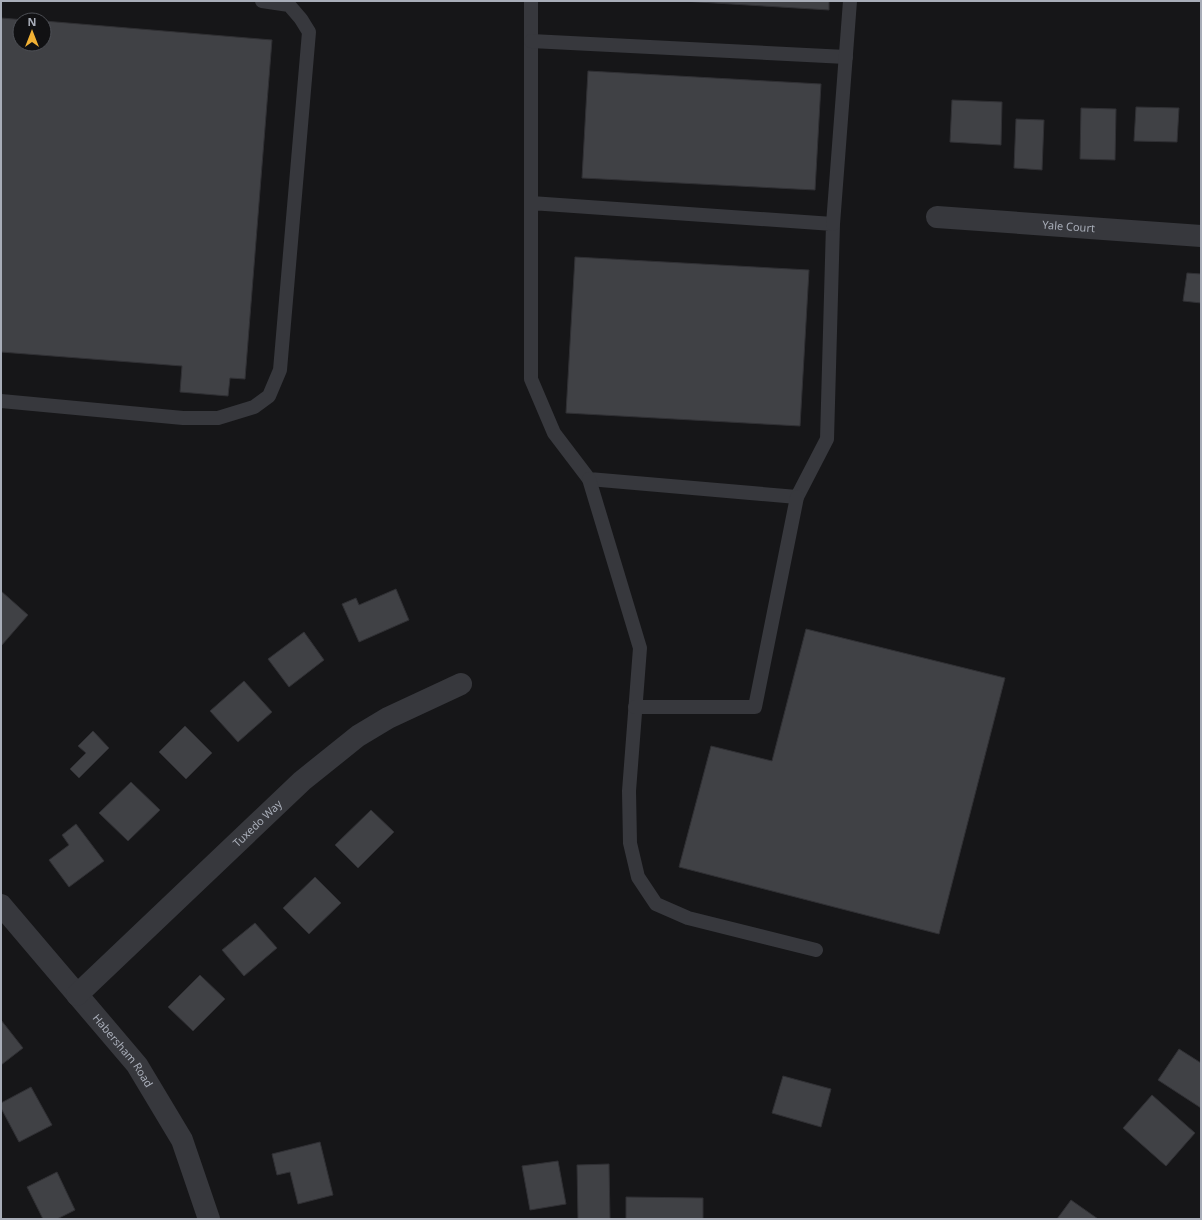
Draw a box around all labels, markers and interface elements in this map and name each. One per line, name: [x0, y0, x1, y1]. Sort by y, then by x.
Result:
north arrow: [12, 12, 52, 52]
text: N: [28, 14, 36, 29]
street label: Yale Court: [1042, 217, 1096, 235]
street label: Tuxedo Way: [229, 796, 285, 850]
street label: Habersham Road: [90, 1010, 157, 1090]

